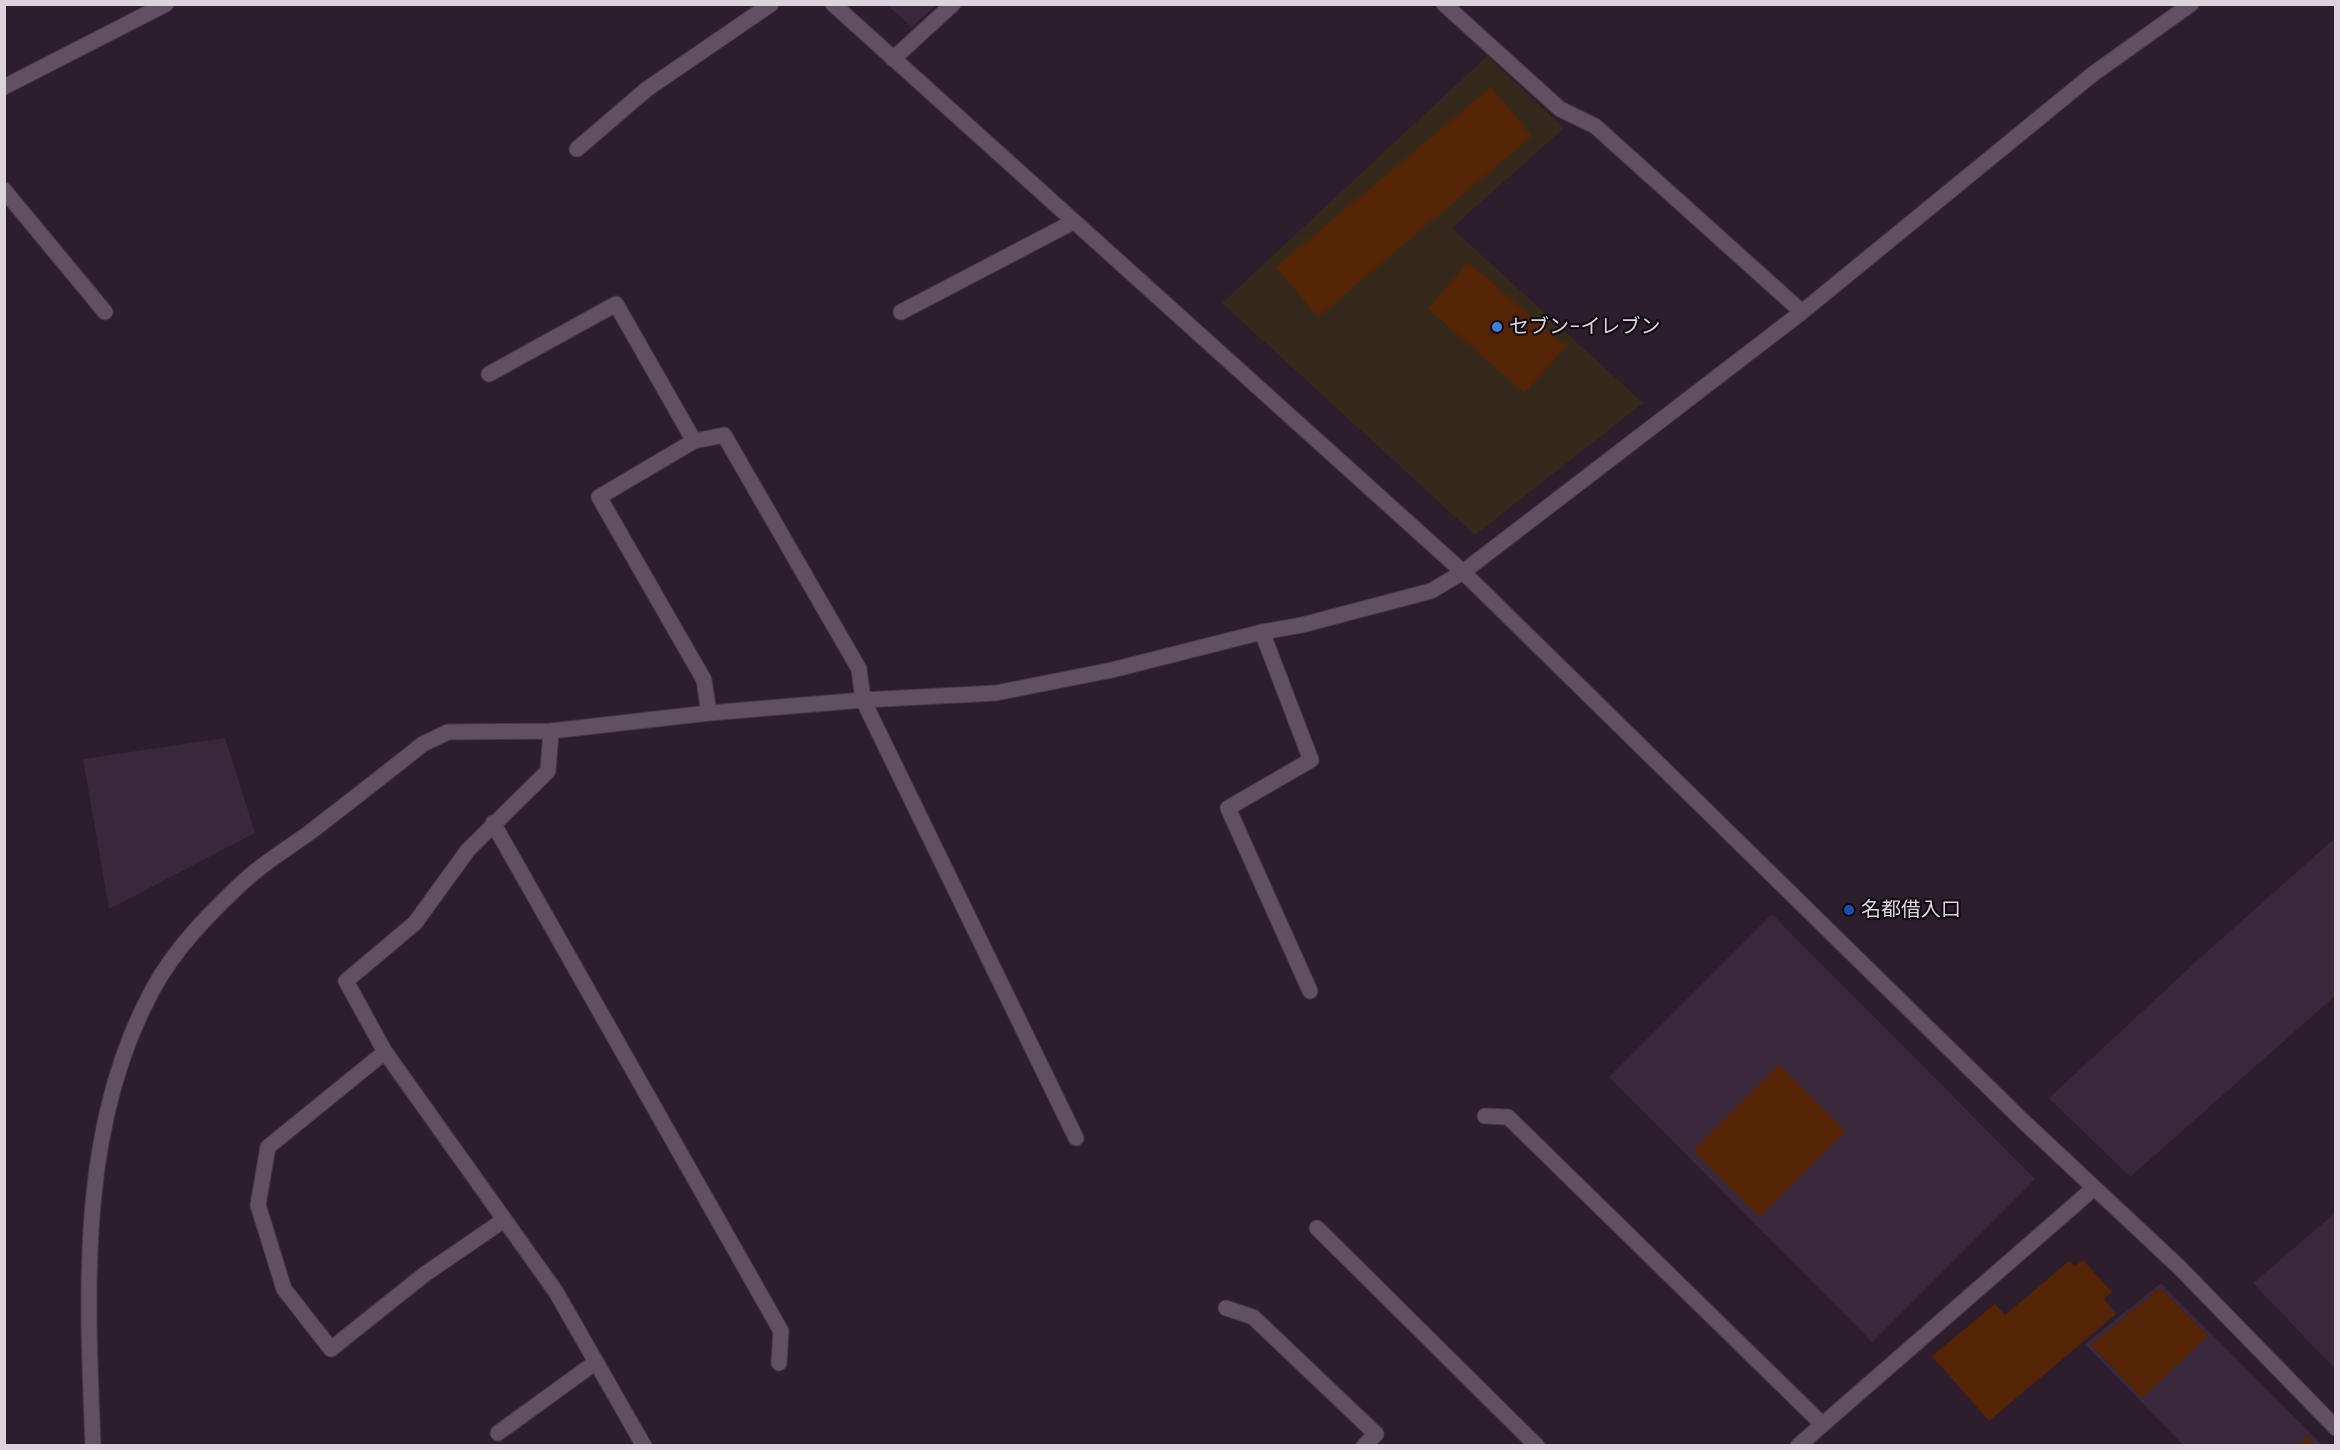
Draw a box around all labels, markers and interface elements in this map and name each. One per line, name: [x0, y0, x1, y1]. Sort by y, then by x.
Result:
place label: セブン-イレブン: [1509, 315, 1661, 339]
marker: セブン-イレブン: [1490, 320, 1504, 334]
place label: 名都借入口: [1861, 898, 1961, 922]
marker: 名都借入口: [1842, 903, 1856, 917]

